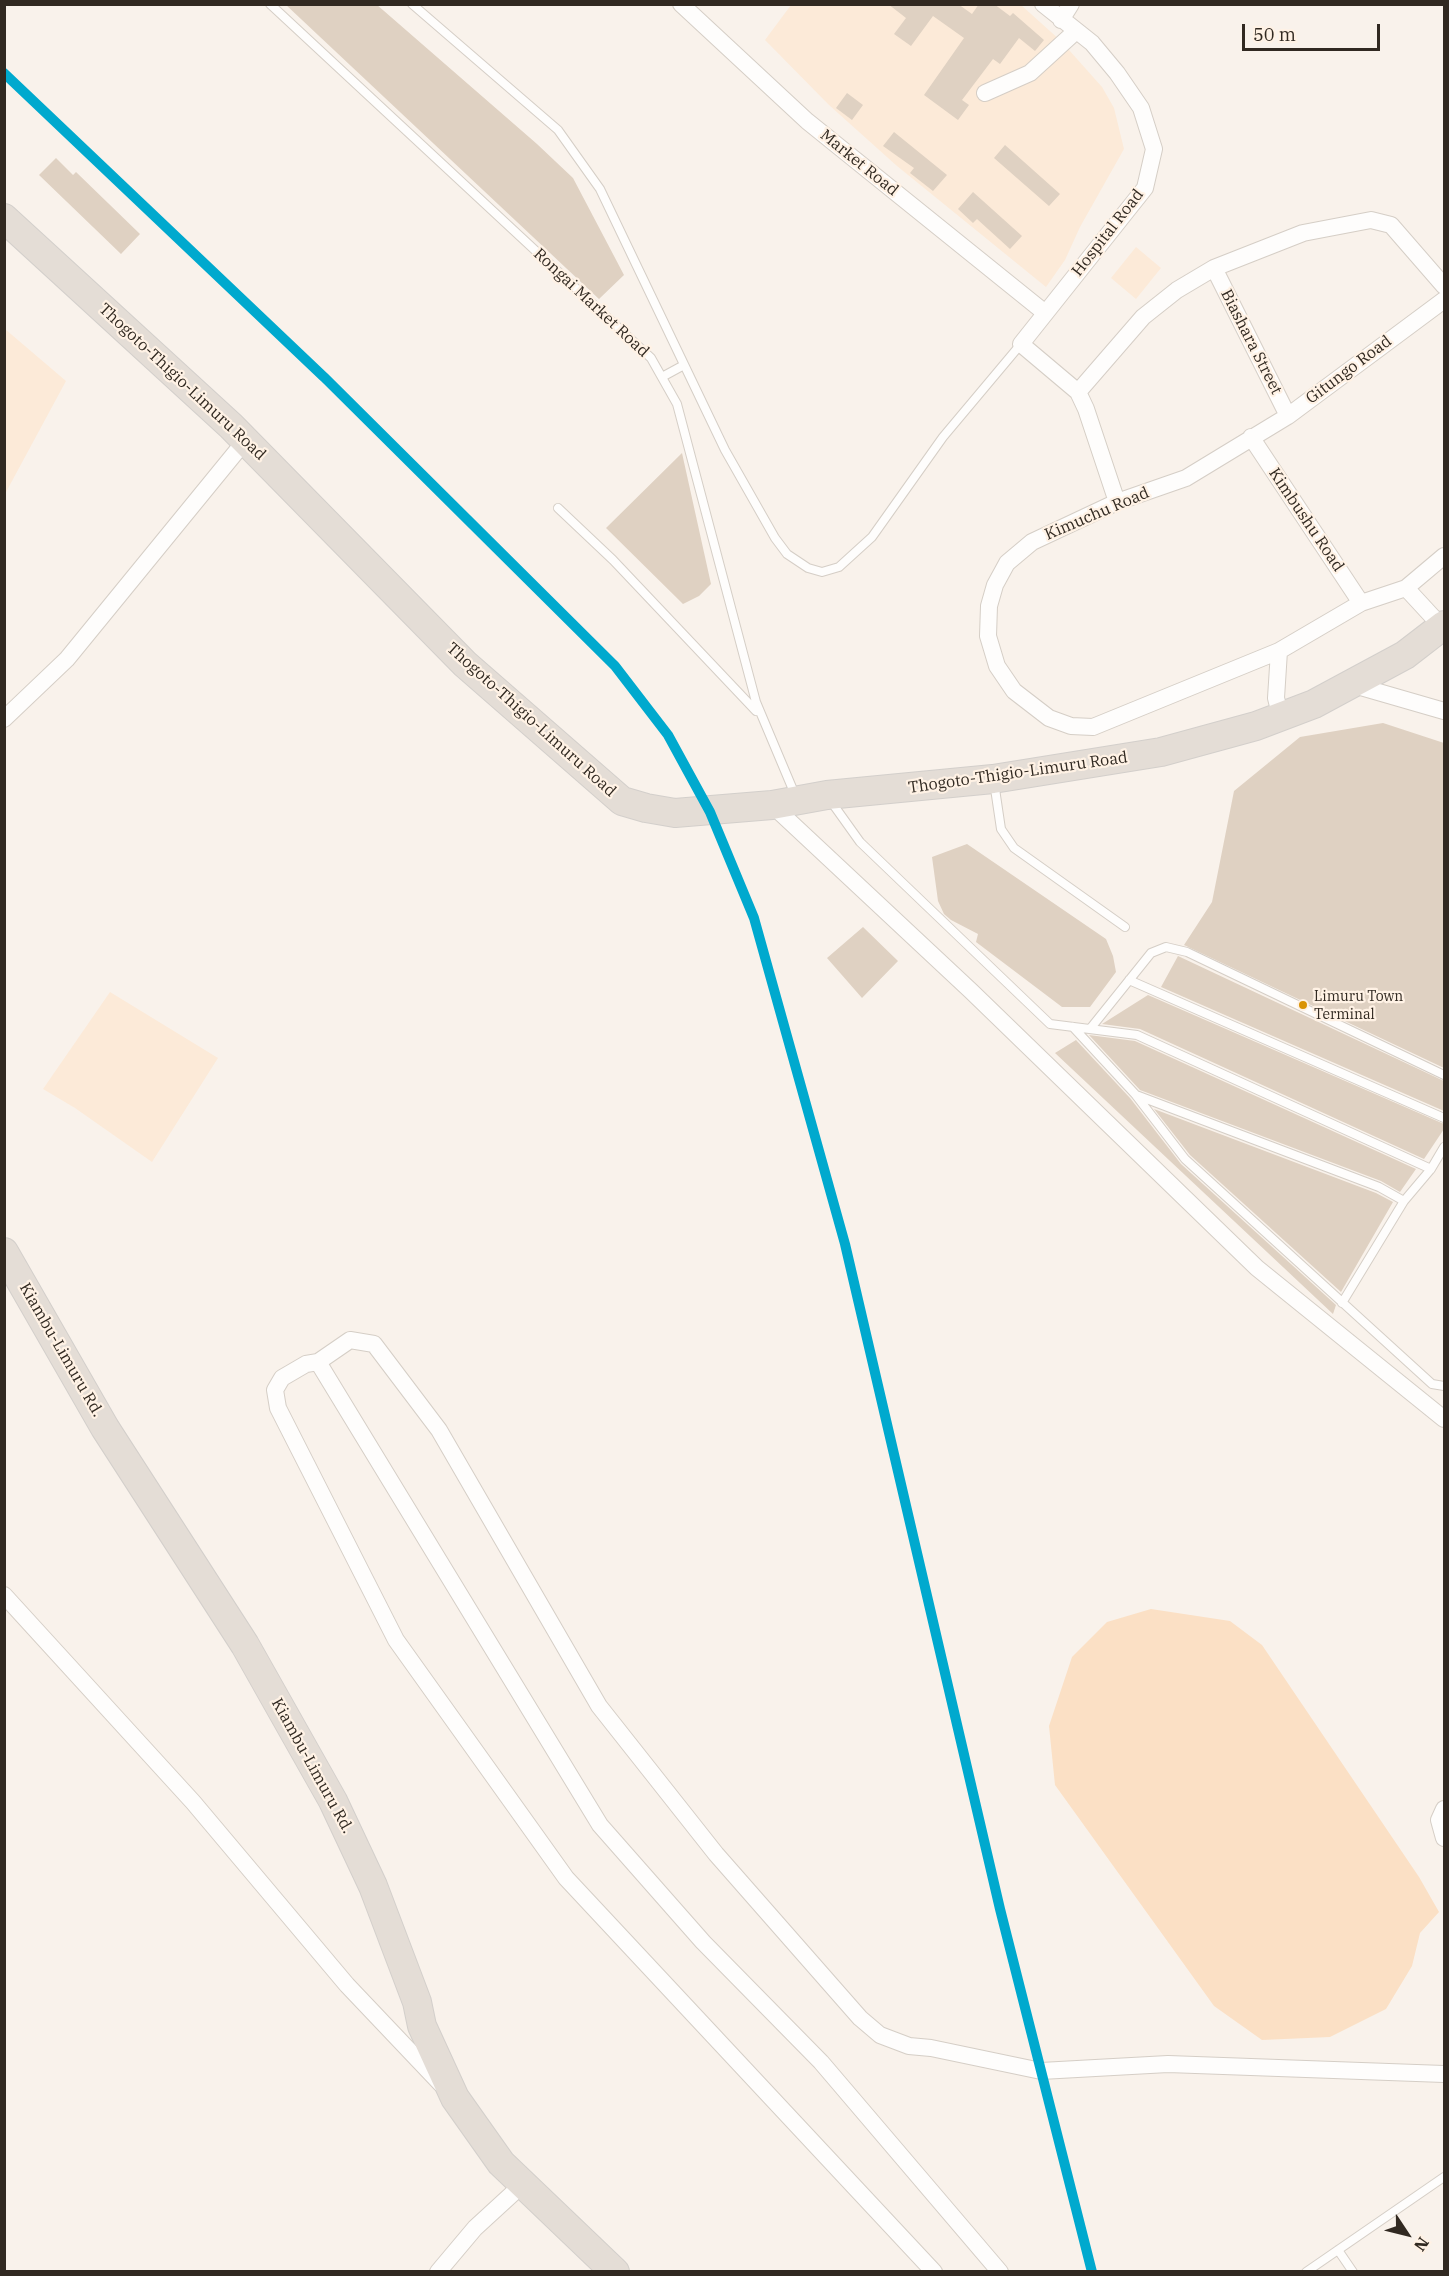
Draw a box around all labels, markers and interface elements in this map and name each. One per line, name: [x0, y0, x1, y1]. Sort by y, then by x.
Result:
scale bar: [1245, 12, 1383, 50]
text: 50 m: [1253, 23, 1296, 46]
street label: Market Road: [816, 126, 902, 200]
street label: Hospital Road: [1068, 186, 1148, 280]
street label: Rongai Market Road: [529, 245, 653, 361]
street label: Biashara Street: [1216, 286, 1286, 398]
street label: Thogoto-Thigio-Limuru Road: [95, 300, 269, 464]
street label: Gitungo Road: [1303, 332, 1395, 408]
street label: Kimbushu Road: [1264, 465, 1348, 575]
street label: Kimuchu Road: [1042, 483, 1152, 545]
street label: Thogoto-Thigio-Limuru Road: [442, 639, 620, 801]
street label: Thogoto-Thigio-Limuru Road: [907, 748, 1129, 798]
place label: Limuru Town Terminal: [1314, 989, 1403, 1022]
marker: Limuru Town Terminal: [1297, 999, 1309, 1011]
street label: Kiambu-Limuru Rd.: [15, 1280, 107, 1420]
street label: Kiambu-Limuru Rd.: [267, 1695, 357, 1837]
north arrow: [1377, 2204, 1437, 2264]
text: N: [1410, 2233, 1434, 2255]

